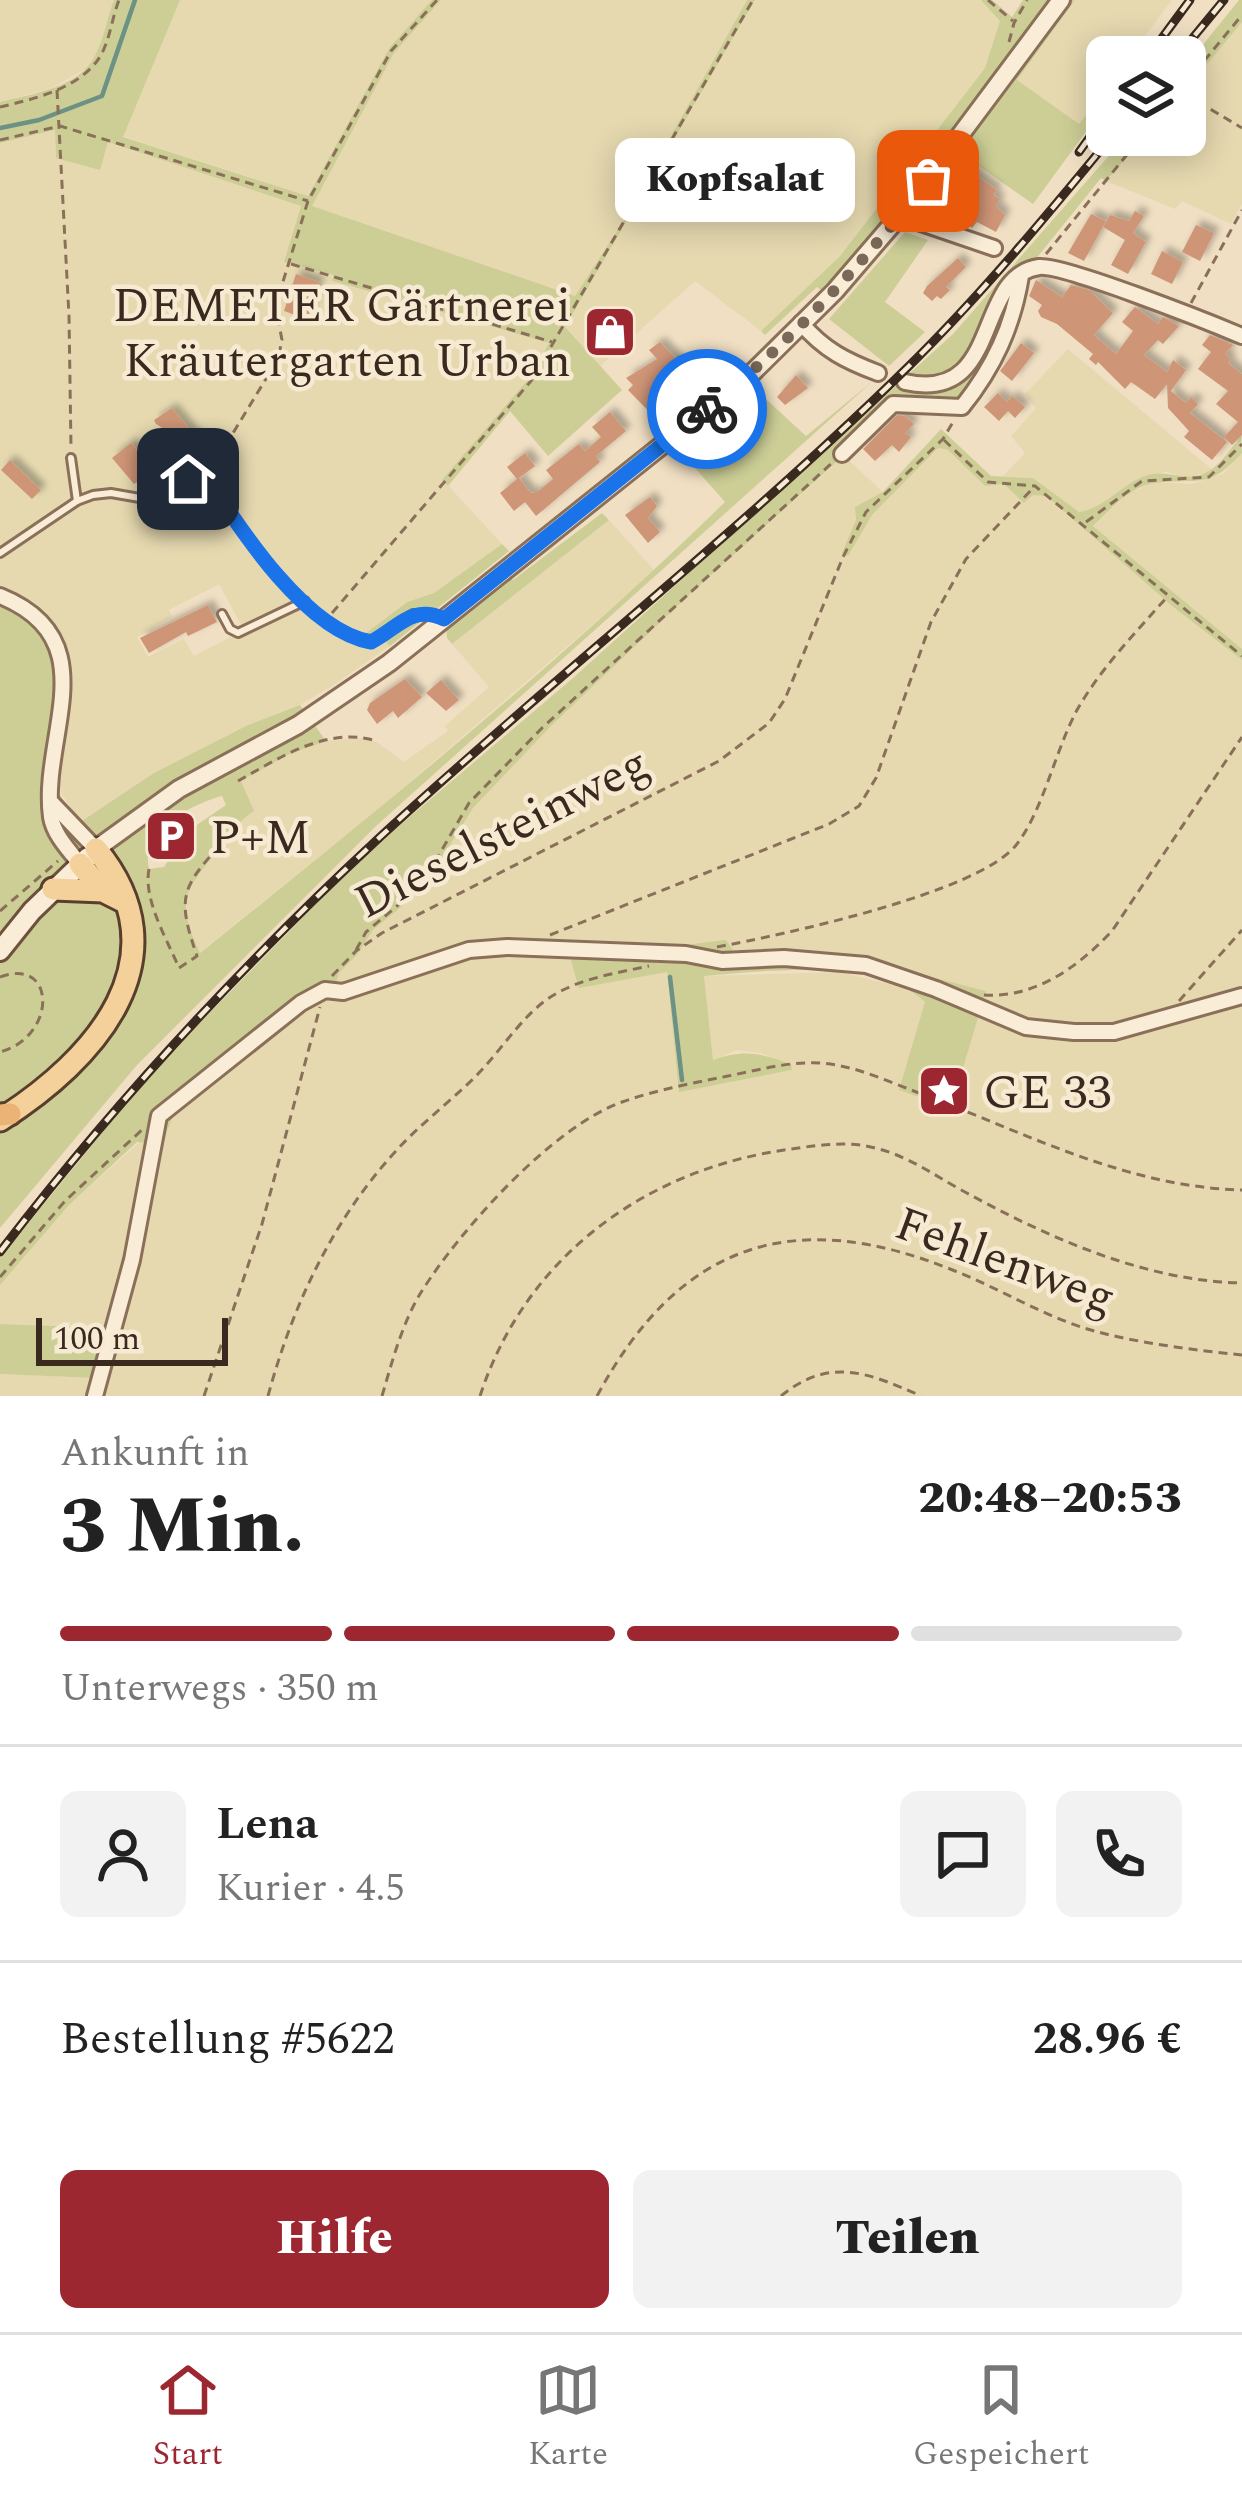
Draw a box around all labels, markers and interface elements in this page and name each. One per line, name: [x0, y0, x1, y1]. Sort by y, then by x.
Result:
map controls: [1086, 36, 1206, 156]
button: layers: [1086, 36, 1206, 156]
pin: [877, 130, 979, 232]
callout: Kopfsalat: [616, 139, 856, 223]
icon: bag: [895, 148, 961, 214]
text: Kopfsalat: [646, 150, 824, 209]
place label: DEMETER Gärtnerei Kräutergarten Urban: [112, 270, 571, 398]
shop icon: DEMETER Gärtnerei Kräutergarten Urban: [582, 304, 638, 360]
courier: [647, 349, 767, 469]
icon: bike: [674, 376, 740, 442]
pin: [137, 428, 239, 530]
icon: home: [155, 446, 221, 512]
street label: Dieselsteinweg: [342, 728, 662, 939]
place label: P+M: [210, 802, 311, 875]
parking icon: P+M: [143, 808, 199, 864]
place label: GE 33: [983, 1057, 1111, 1130]
place icon: GE 33: [916, 1063, 972, 1119]
street label: Fehlenweg: [885, 1188, 1126, 1335]
scale bar: [36, 1312, 228, 1365]
text: 100 m: [54, 1314, 140, 1364]
text: Ankunft in: [60, 1424, 250, 1483]
text: 20:48–20:53: [918, 1464, 1182, 1533]
text: 3 Min.: [60, 1468, 305, 1587]
text: Unterwegs · 350 m: [60, 1659, 379, 1718]
text: Lena: [216, 1790, 318, 1859]
button: person: [60, 1791, 186, 1917]
button: chat: [900, 1791, 1026, 1917]
button: phone: [1056, 1791, 1182, 1917]
text: Kurier · 4.5: [216, 1859, 405, 1918]
text: Bestellung #5622: [60, 2005, 395, 2074]
text: 28.96 €: [1032, 2005, 1182, 2074]
button: Hilfe: [60, 2170, 609, 2308]
button: Teilen: [633, 2170, 1182, 2308]
tab: Start: [153, 2357, 223, 2479]
tab: Karte: [528, 2357, 608, 2479]
tab: Gespeichert: [913, 2357, 1089, 2479]

